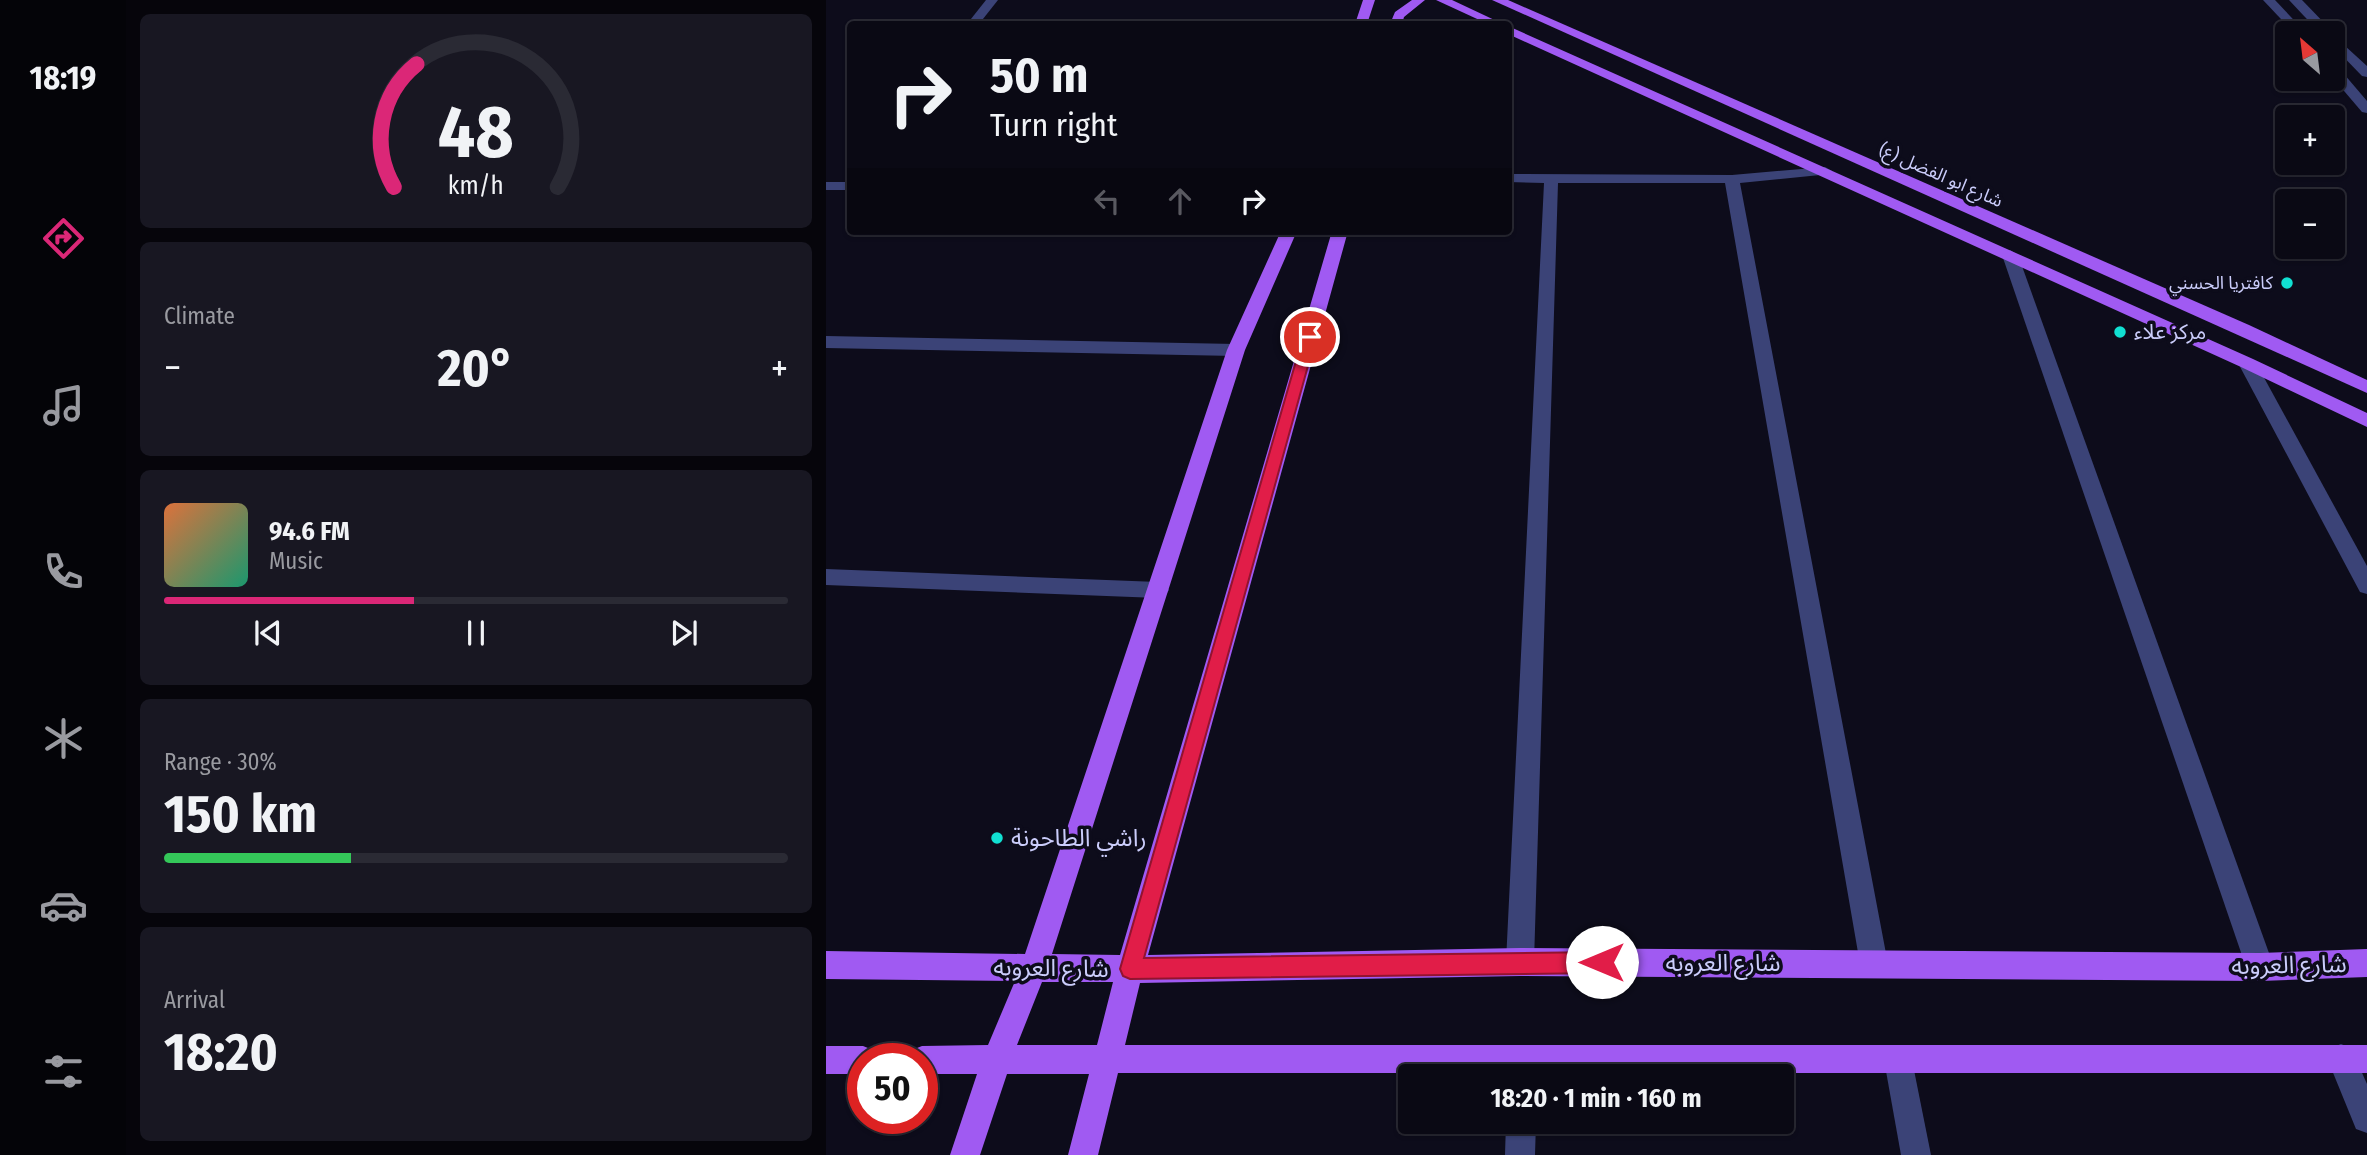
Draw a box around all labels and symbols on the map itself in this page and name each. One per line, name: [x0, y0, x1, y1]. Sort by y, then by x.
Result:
north arrow: [2275, 21, 2345, 91]
street label: شارع ابو الفضل (ع): [1874, 138, 2006, 215]
place label: كافتريا الحسني: [2169, 272, 2274, 296]
marker: كافتريا الحسني: [2279, 275, 2295, 291]
pin: [1280, 307, 1340, 367]
place label: مركز علاء: [2134, 319, 2206, 345]
marker: مركز علاء: [2112, 324, 2128, 340]
place label: راشي الطاحونة: [1011, 824, 1147, 857]
marker: راشي الطاحونة: [989, 830, 1005, 846]
position arrow: [1565, 925, 1639, 999]
street label: شارع العروبه: [1665, 949, 1781, 980]
street label: شارع العروبه: [2231, 950, 2347, 983]
street label: شارع العروبه: [993, 953, 1109, 986]
speed limit sign: 50: [847, 1043, 938, 1134]

